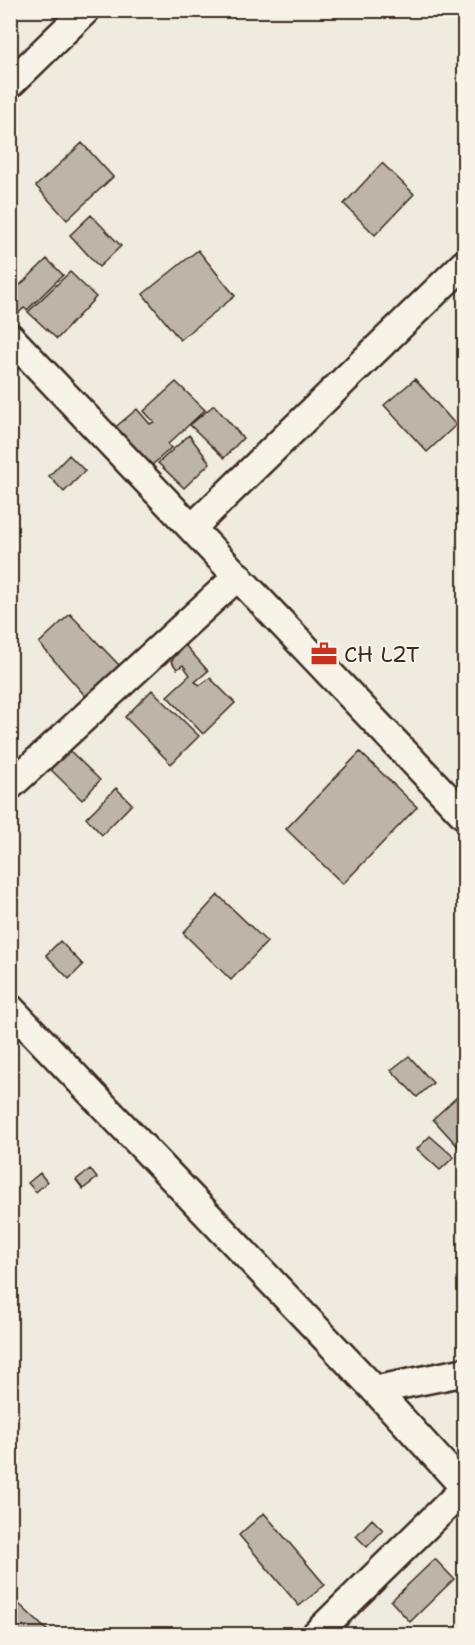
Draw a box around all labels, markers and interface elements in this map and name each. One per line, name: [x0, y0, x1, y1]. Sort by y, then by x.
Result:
office icon: CH L2T: [309, 639, 339, 669]
place label: CH L2T: [344, 640, 420, 669]

